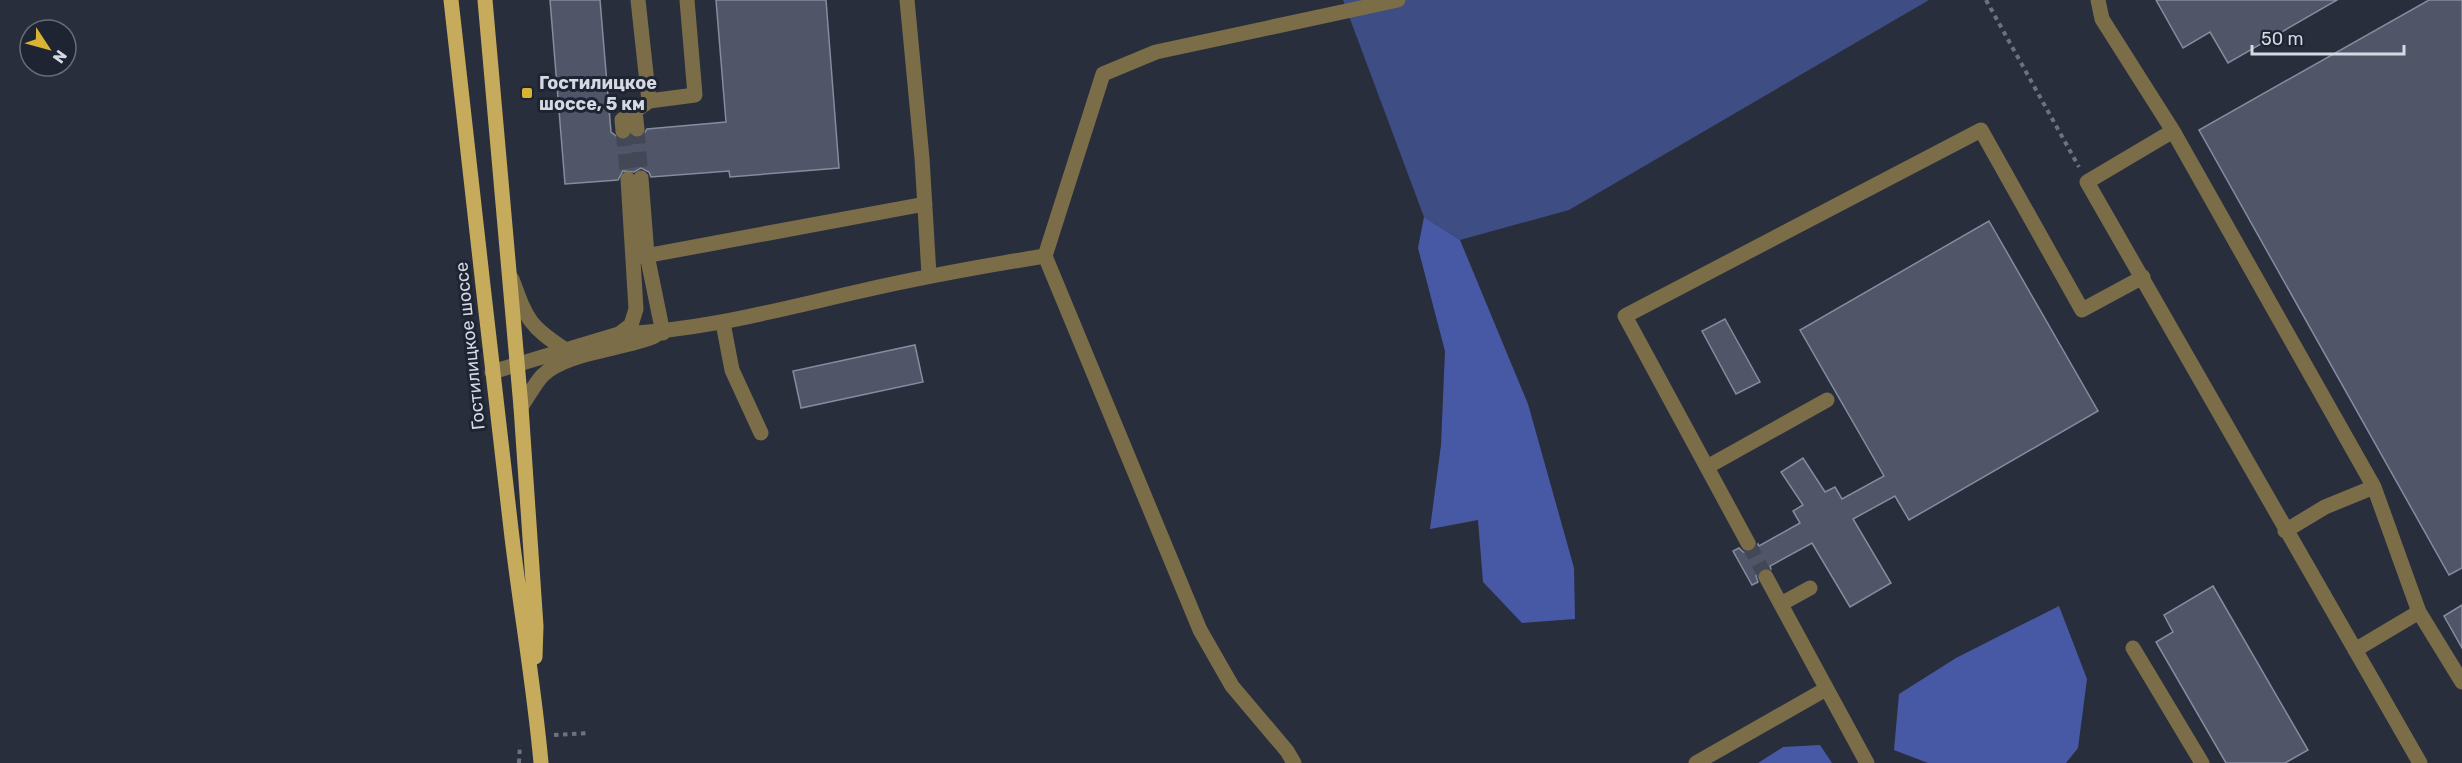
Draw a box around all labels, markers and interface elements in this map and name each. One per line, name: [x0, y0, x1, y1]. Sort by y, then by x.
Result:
north arrow: [18, 18, 78, 78]
scale bar: [2252, 18, 2404, 56]
text: 50 m: [2261, 28, 2304, 50]
text: N: [49, 46, 71, 67]
place label: Гостилицкое шоссе, 5 км: [539, 72, 657, 115]
marker: Гостилицкое шоссе, 5 км: [520, 86, 534, 100]
street label: Гостилицкое шоссе: [450, 261, 490, 431]

